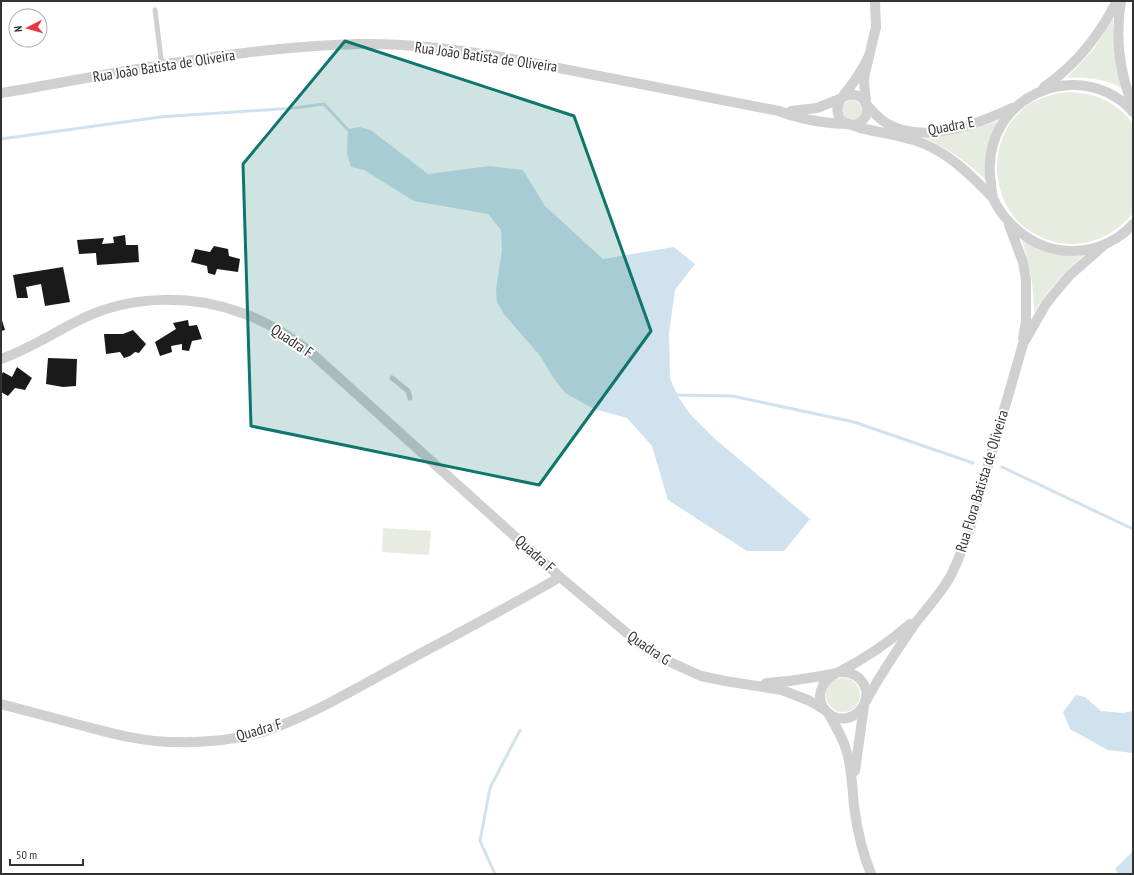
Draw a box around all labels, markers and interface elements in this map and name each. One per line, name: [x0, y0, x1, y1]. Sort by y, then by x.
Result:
north arrow: [8, 8, 48, 48]
text: N: [11, 25, 25, 33]
street label: Rua João Batista de Oliveira: [414, 37, 559, 76]
street label: Rua João Batista de Oliveira: [91, 45, 236, 86]
street label: Quadra E: [926, 112, 976, 139]
street label: Quadra F: [268, 320, 317, 362]
street label: Rua Flora Batista de Oliveira: [951, 408, 1012, 554]
street label: Quadra F: [512, 531, 559, 576]
street label: Quadra G: [624, 626, 674, 669]
street label: Quadra F: [234, 714, 284, 745]
scale bar: [10, 841, 83, 867]
text: 50 m: [16, 847, 37, 862]

